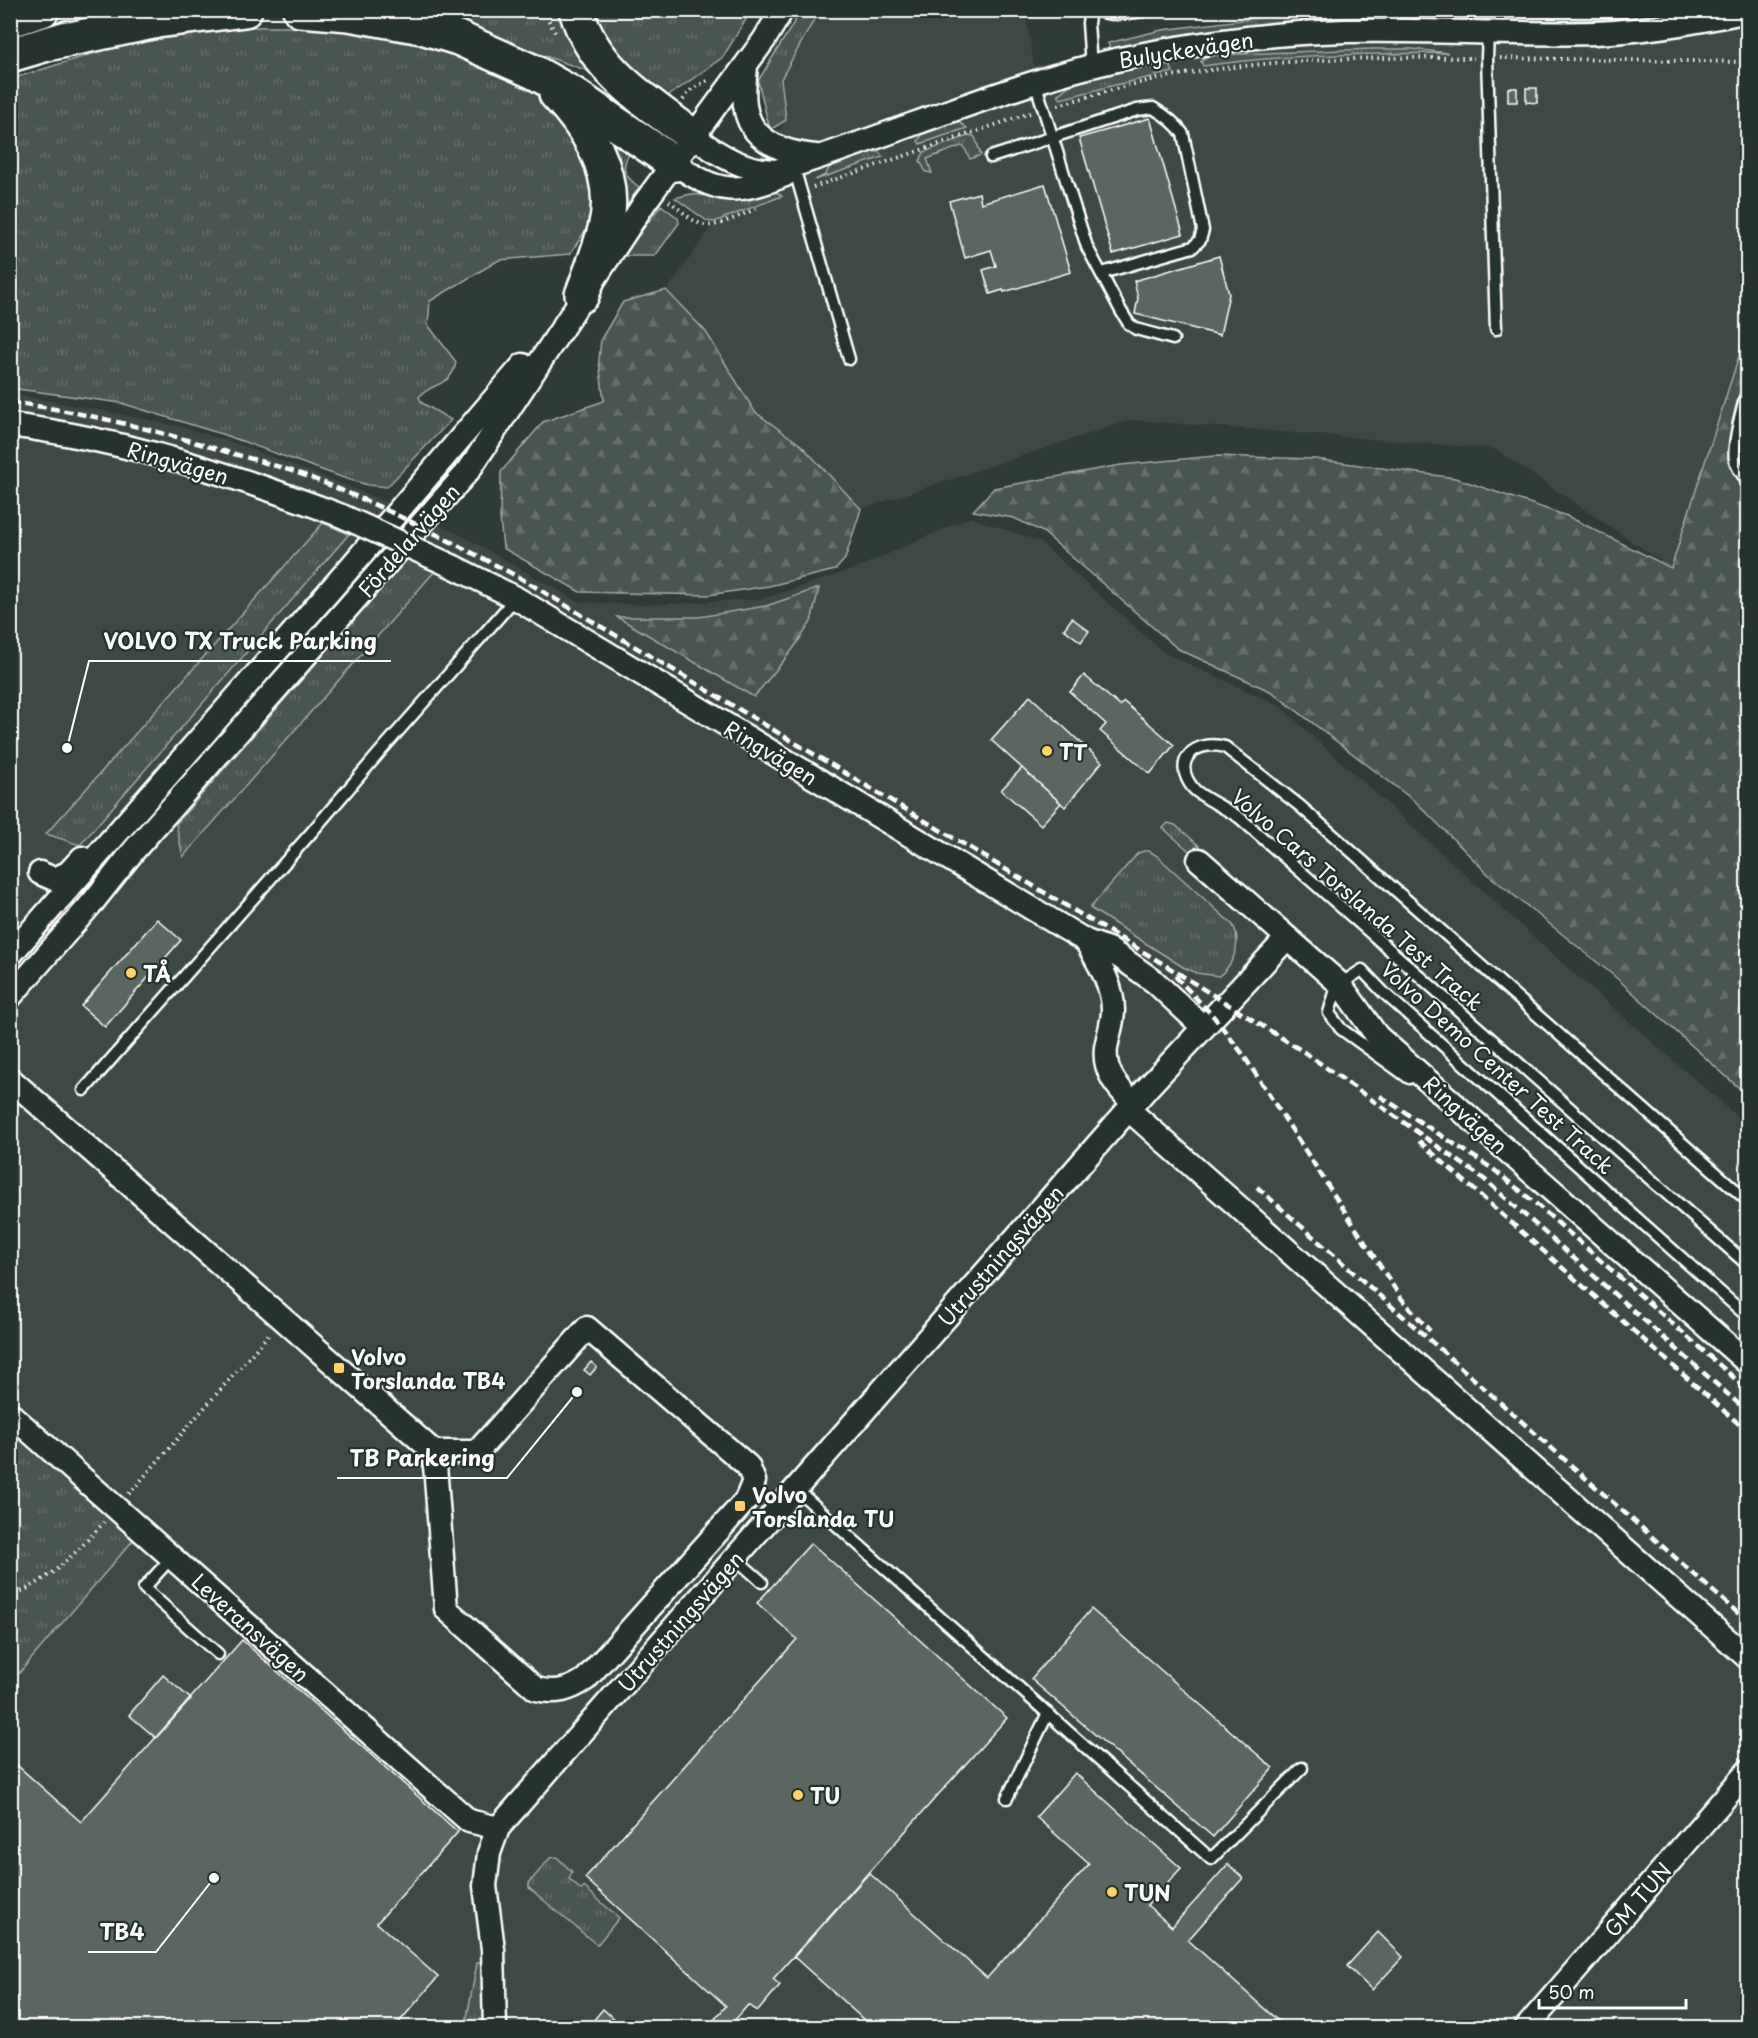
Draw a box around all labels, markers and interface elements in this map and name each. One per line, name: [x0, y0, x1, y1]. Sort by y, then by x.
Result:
street label: Bulyckevägen: [1116, 23, 1256, 75]
street label: Ringvägen: [124, 432, 232, 492]
street label: Fördelarvägen: [350, 476, 466, 604]
callout: VOLVO TX Truck Parking: [89, 621, 391, 661]
text: VOLVO TX Truck Parking: [103, 623, 377, 656]
street label: Ringvägen: [718, 711, 824, 793]
place label: TT: [1059, 735, 1087, 767]
marker: TT: [1040, 744, 1054, 758]
street label: Volvo Cars Torslanda Test Track: [1225, 780, 1491, 1018]
street label: Volvo Demo Center Test Track: [1374, 953, 1622, 1181]
place label: TÅ: [143, 957, 171, 989]
marker: TÅ: [124, 966, 138, 980]
street label: Ringvägen: [1417, 1067, 1515, 1161]
street label: Utrustningsvägen: [929, 1177, 1071, 1333]
place label: Volvo Torslanda TB4: [351, 1340, 505, 1396]
marker: Volvo Torslanda TB4: [332, 1361, 346, 1375]
callout: TB Parkering: [337, 1438, 507, 1478]
text: TB Parkering: [349, 1440, 495, 1473]
place label: Volvo Torslanda TU: [752, 1478, 894, 1534]
marker: Volvo Torslanda TU: [733, 1499, 747, 1513]
street label: Utrustningsvägen: [609, 1543, 751, 1699]
street label: Leveransvägen: [185, 1565, 317, 1689]
place label: TU: [810, 1779, 840, 1811]
marker: TU: [791, 1788, 805, 1802]
street label: GM TUN: [1596, 1855, 1678, 1943]
place label: TUN: [1124, 1876, 1171, 1908]
marker: TUN: [1105, 1885, 1119, 1899]
callout: TB4: [88, 1912, 156, 1952]
text: TB4: [100, 1914, 144, 1947]
scale bar: [1539, 1972, 1686, 2010]
text: 50 m: [1548, 1978, 1595, 2005]

